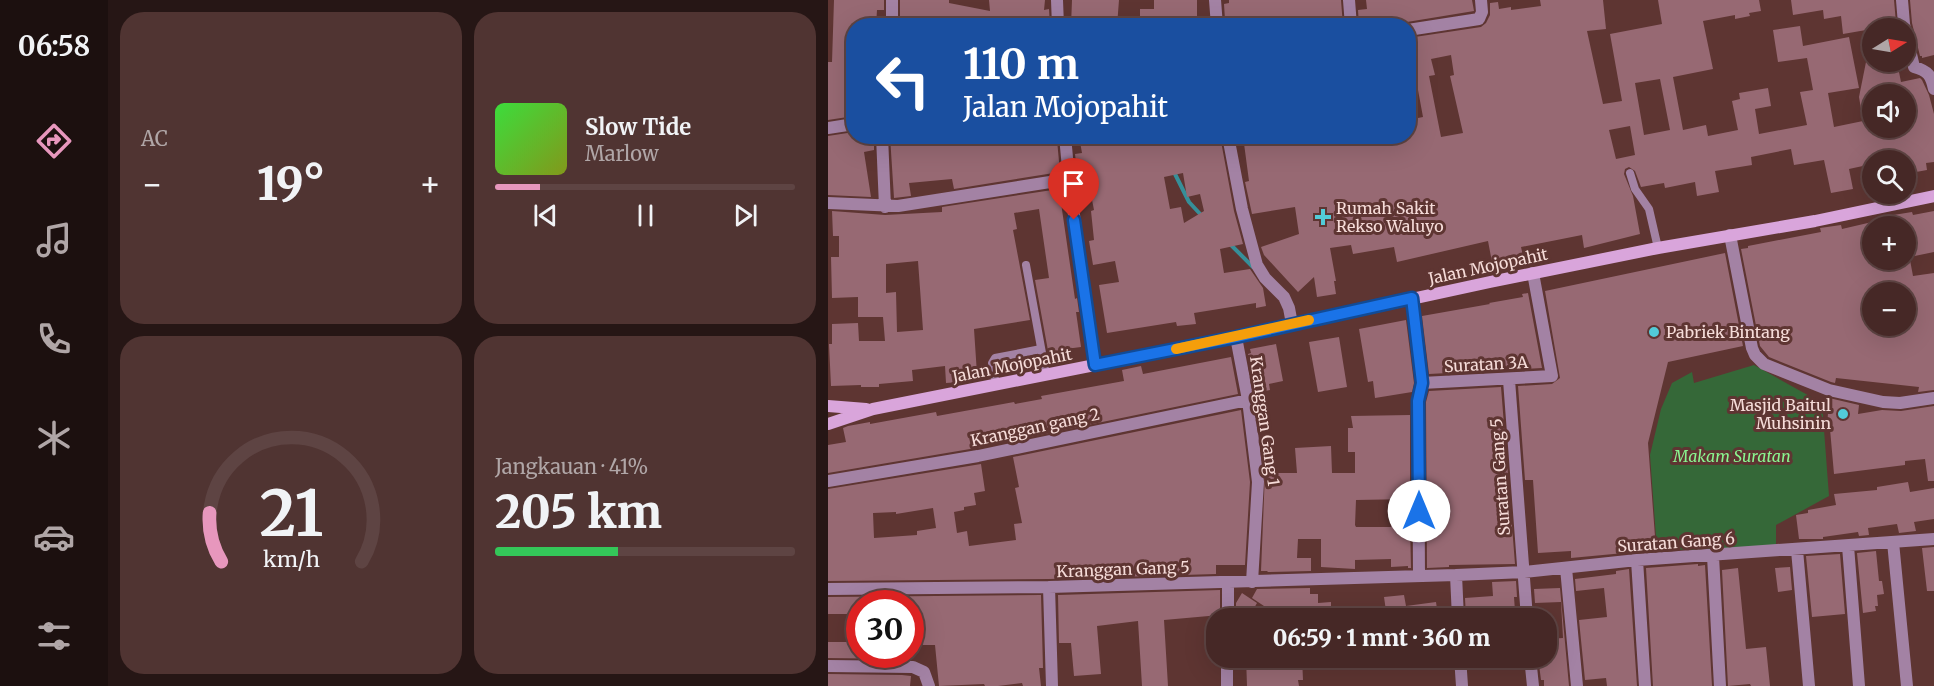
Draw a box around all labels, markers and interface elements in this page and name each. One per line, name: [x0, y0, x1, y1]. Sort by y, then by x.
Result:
north arrow: [1862, 18, 1916, 72]
map controls: [1862, 18, 1916, 336]
text: 06:58: [18, 29, 90, 63]
text: 110 m: [963, 38, 1079, 90]
icon: left: [864, 42, 942, 120]
button: sound: [1862, 84, 1916, 138]
text: Jalan Mojopahit: [963, 90, 1168, 124]
text: Slow Tide: [585, 113, 691, 141]
icon: directions: [33, 120, 75, 162]
text: AC: [141, 126, 168, 151]
text: Marlow: [585, 141, 659, 166]
button: search: [1862, 150, 1916, 204]
text: 19°: [257, 156, 325, 212]
pin: [1048, 158, 1099, 220]
text: −: [141, 164, 163, 205]
text: +: [419, 164, 441, 205]
icon: arrive: [1057, 167, 1090, 200]
place label: Rumah Sakit Rekso Waluyo: [1336, 198, 1443, 236]
icon: previous: [529, 199, 562, 232]
icon: pause: [629, 199, 662, 232]
icon: next: [729, 199, 762, 232]
marker: Rumah Sakit Rekso Waluyo: [1314, 208, 1332, 226]
button: +: [1862, 216, 1916, 270]
icon: music: [33, 219, 75, 261]
street label: Jalan Mojopahit: [1426, 243, 1550, 289]
button: −: [1862, 282, 1916, 336]
icon: phone: [33, 318, 75, 360]
place label: Pabriek Bintang: [1666, 322, 1790, 342]
marker: Pabriek Bintang: [1647, 325, 1661, 339]
street label: Jalan Mojopahit: [949, 343, 1074, 387]
street label: Suratan 3A: [1443, 352, 1529, 376]
street label: Kranggan Gang 1: [1246, 355, 1284, 487]
place label: Masjid Baitul Muhsinin: [1730, 395, 1831, 433]
street label: Kranggan gang 2: [969, 404, 1101, 450]
marker: Masjid Baitul Muhsinin: [1836, 407, 1850, 421]
icon: climate: [33, 417, 75, 459]
street label: Suratan Gang 5: [1486, 418, 1514, 536]
park label: Makam Suratan: [1672, 446, 1791, 466]
text: Jangkauan · 41%: [495, 454, 648, 479]
text: 21: [259, 475, 323, 553]
position arrow: [1387, 479, 1451, 543]
text: 205 km: [495, 484, 662, 540]
icon: car: [33, 516, 75, 558]
street label: Suratan Gang 6: [1617, 528, 1736, 556]
text: km/h: [263, 546, 319, 573]
street label: Kranggan Gang 5: [1056, 557, 1190, 581]
speed limit sign: 30: [846, 590, 924, 668]
icon: filters: [33, 615, 75, 657]
text: 06:59 · 1 mnt · 360 m: [1273, 624, 1490, 652]

